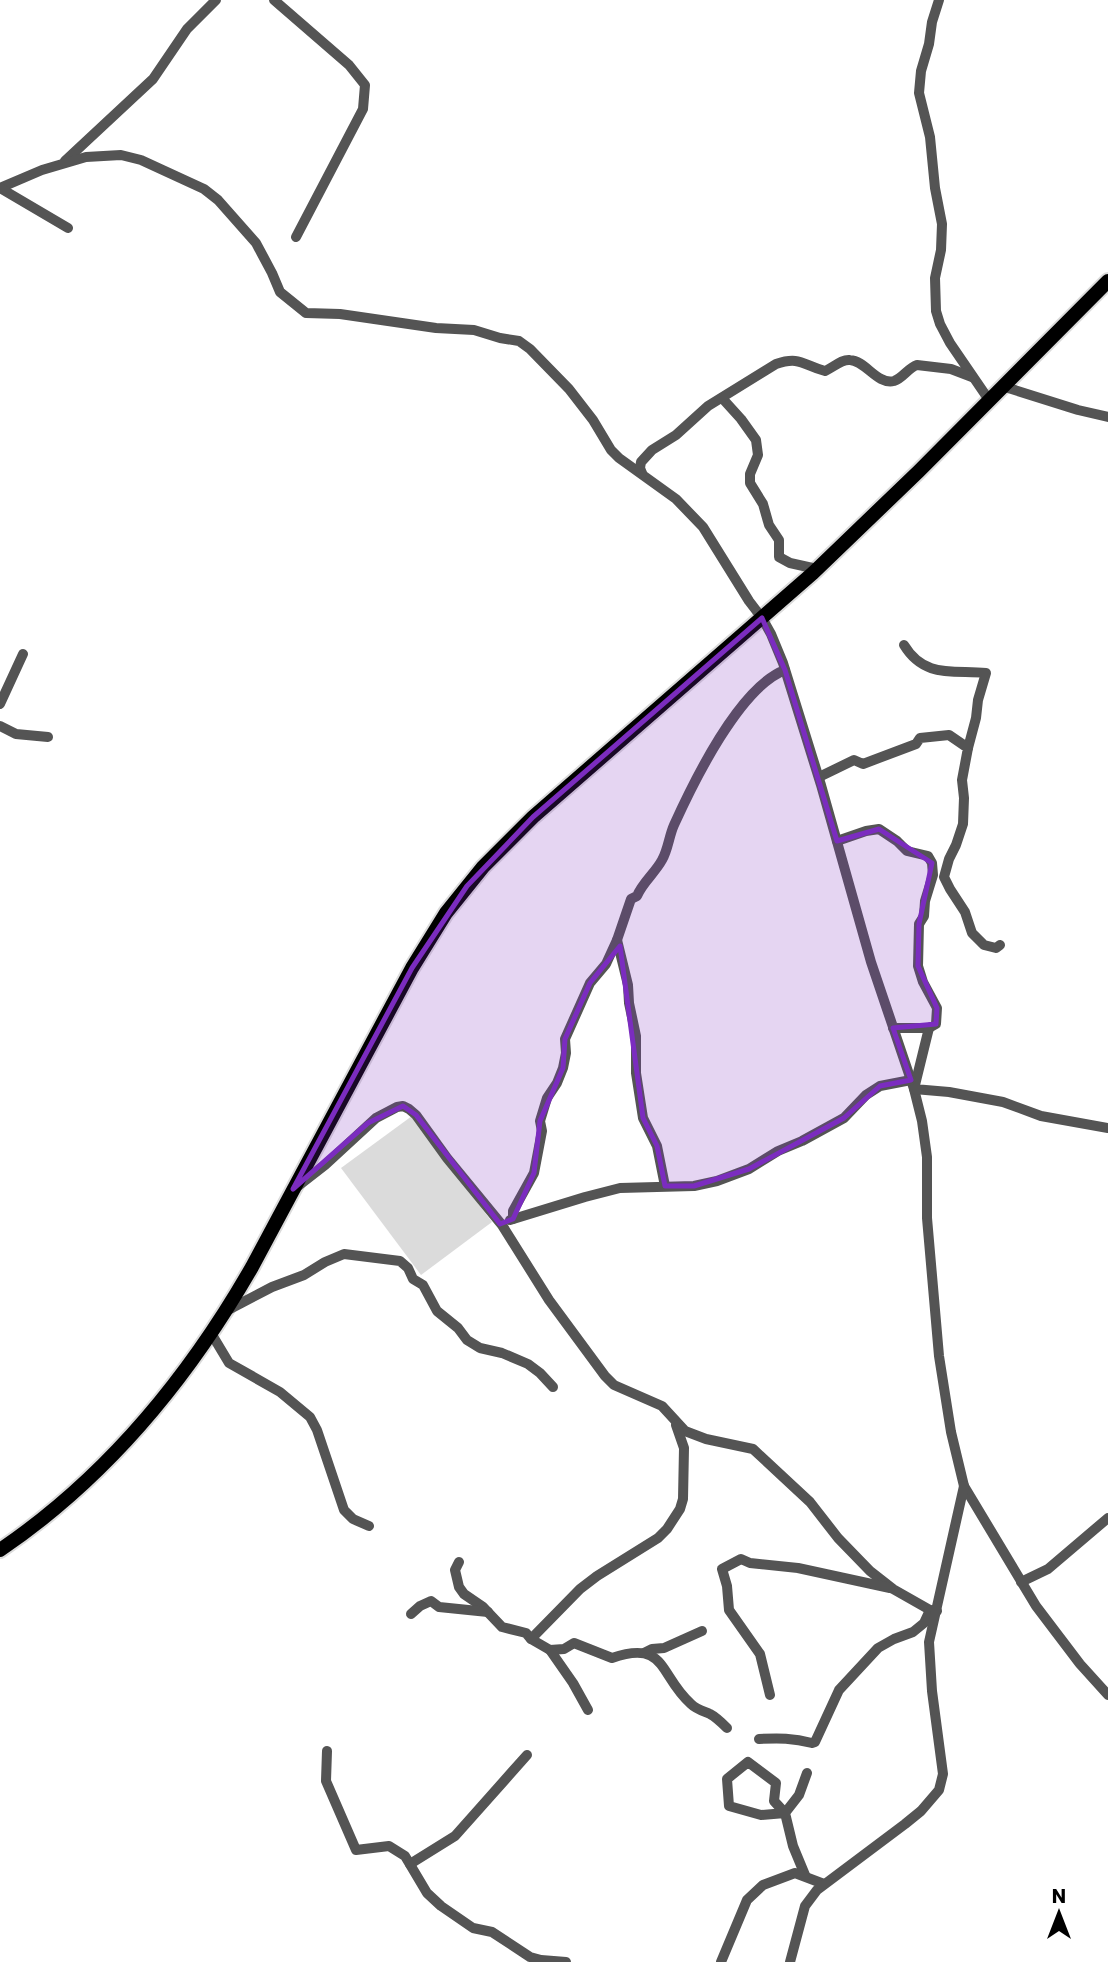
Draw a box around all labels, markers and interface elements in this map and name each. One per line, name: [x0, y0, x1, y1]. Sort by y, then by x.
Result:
north arrow: [1024, 1878, 1094, 1948]
text: N: [1052, 1883, 1066, 1910]

